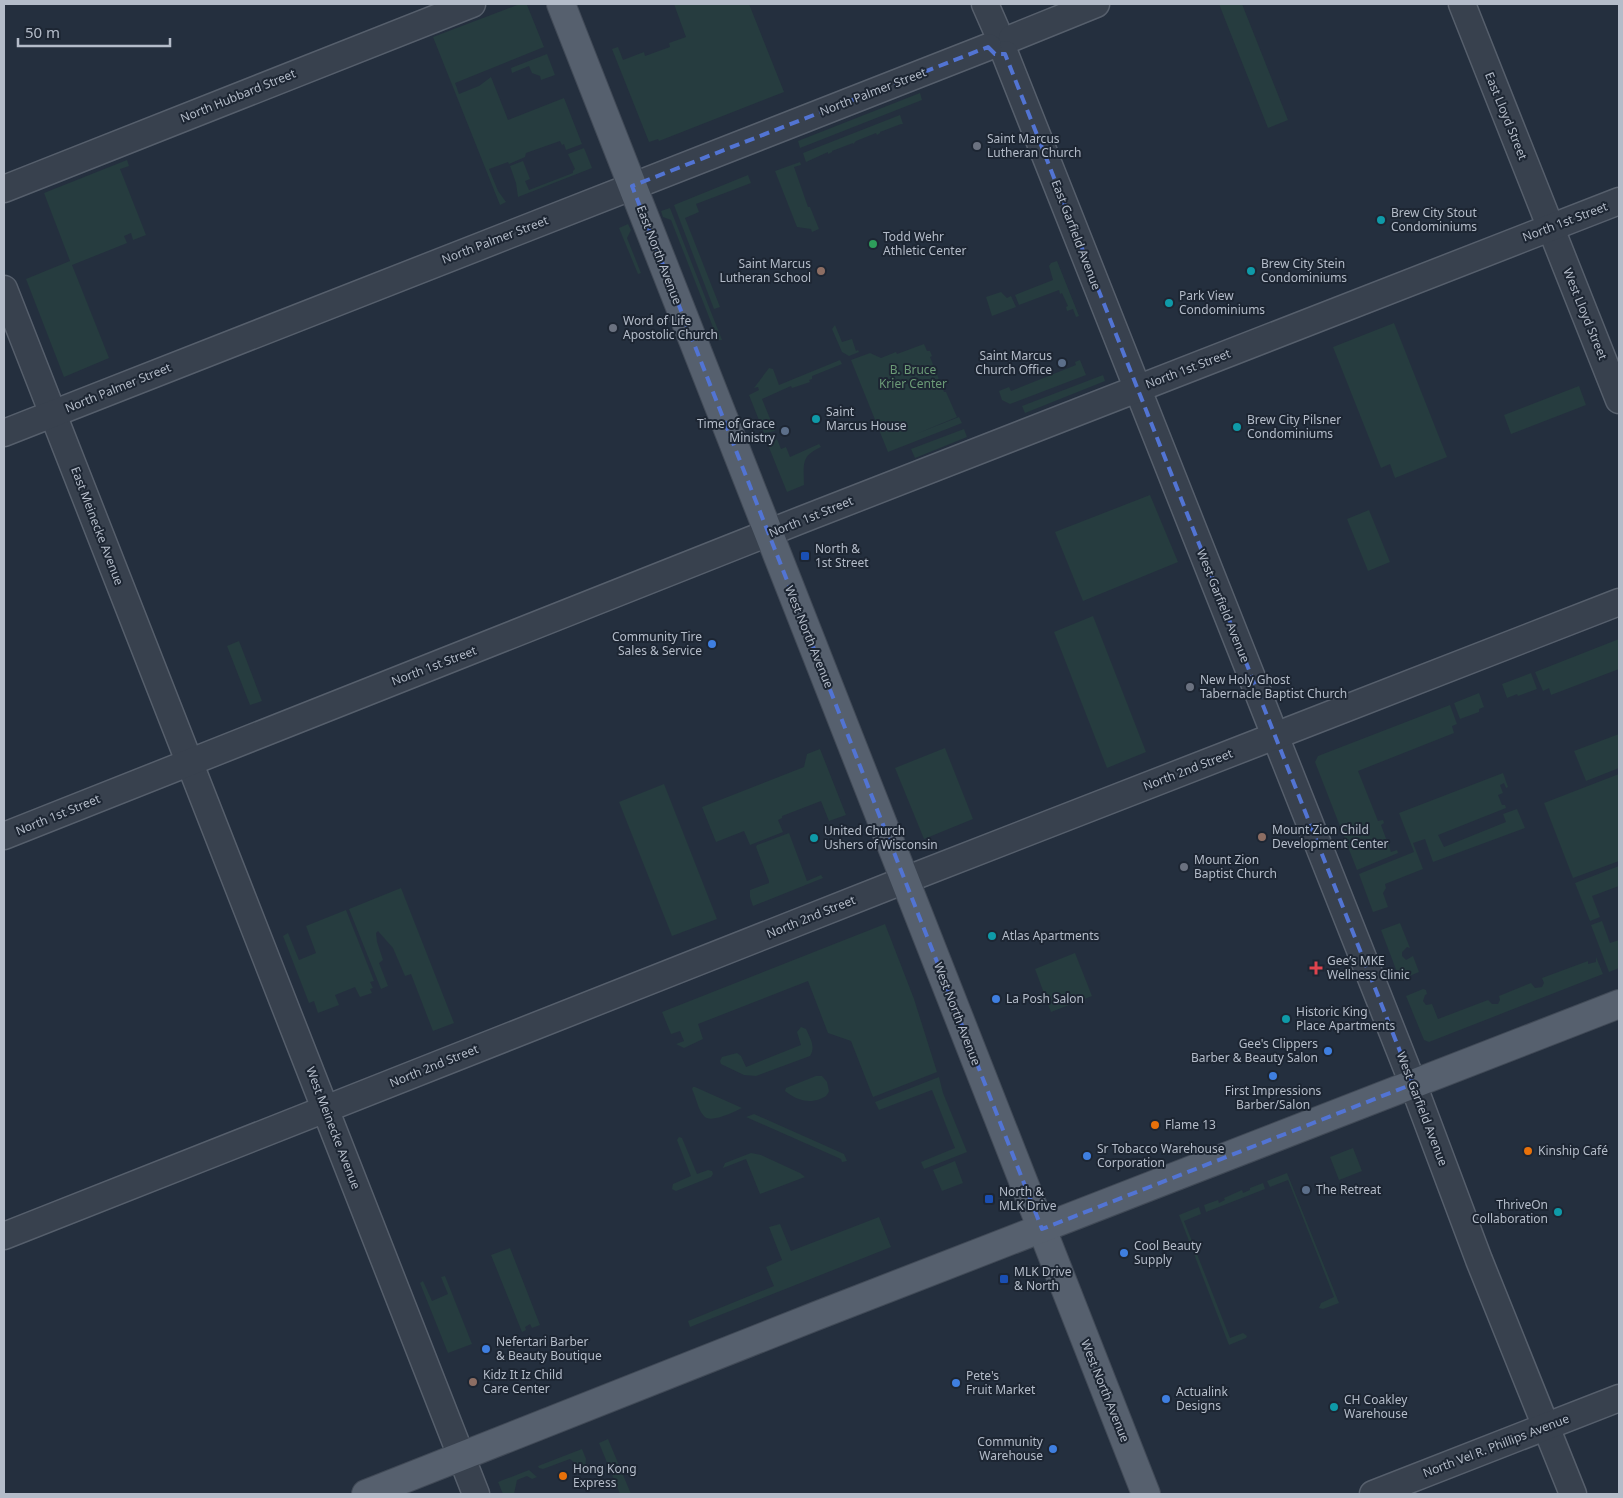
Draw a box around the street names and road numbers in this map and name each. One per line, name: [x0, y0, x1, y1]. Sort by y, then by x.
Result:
street label: North Palmer Street: [817, 63, 929, 120]
street label: North Hubbard Street: [178, 64, 299, 126]
street label: East Lloyd Street: [1481, 69, 1532, 163]
street label: East Garfield Avenue: [1048, 177, 1105, 293]
street label: North 1st Street: [1520, 197, 1610, 246]
street label: East North Avenue: [633, 203, 686, 307]
street label: North Palmer Street: [439, 211, 551, 268]
street label: West Lloyd Street: [1559, 265, 1612, 363]
street label: North 1st Street: [1143, 344, 1233, 393]
street label: North Palmer Street: [62, 358, 174, 417]
street label: East Meinecke Avenue: [67, 464, 128, 588]
street label: North 1st Street: [766, 492, 856, 541]
street label: West Garfield Avenue: [1193, 547, 1254, 665]
street label: West North Avenue: [781, 583, 838, 691]
street label: North 1st Street: [389, 641, 479, 690]
street label: North 2nd Street: [1141, 744, 1236, 794]
street label: North 1st Street: [13, 790, 103, 839]
street label: North 2nd Street: [764, 891, 858, 942]
street label: West North Avenue: [930, 960, 985, 1068]
street label: North 2nd Street: [387, 1040, 481, 1091]
street label: West Garfield Avenue: [1393, 1049, 1452, 1169]
street label: West Meinecke Avenue: [302, 1064, 365, 1192]
street label: West North Avenue: [1077, 1337, 1134, 1445]
street label: North Vel R. Phillips Avenue: [1420, 1410, 1572, 1481]

